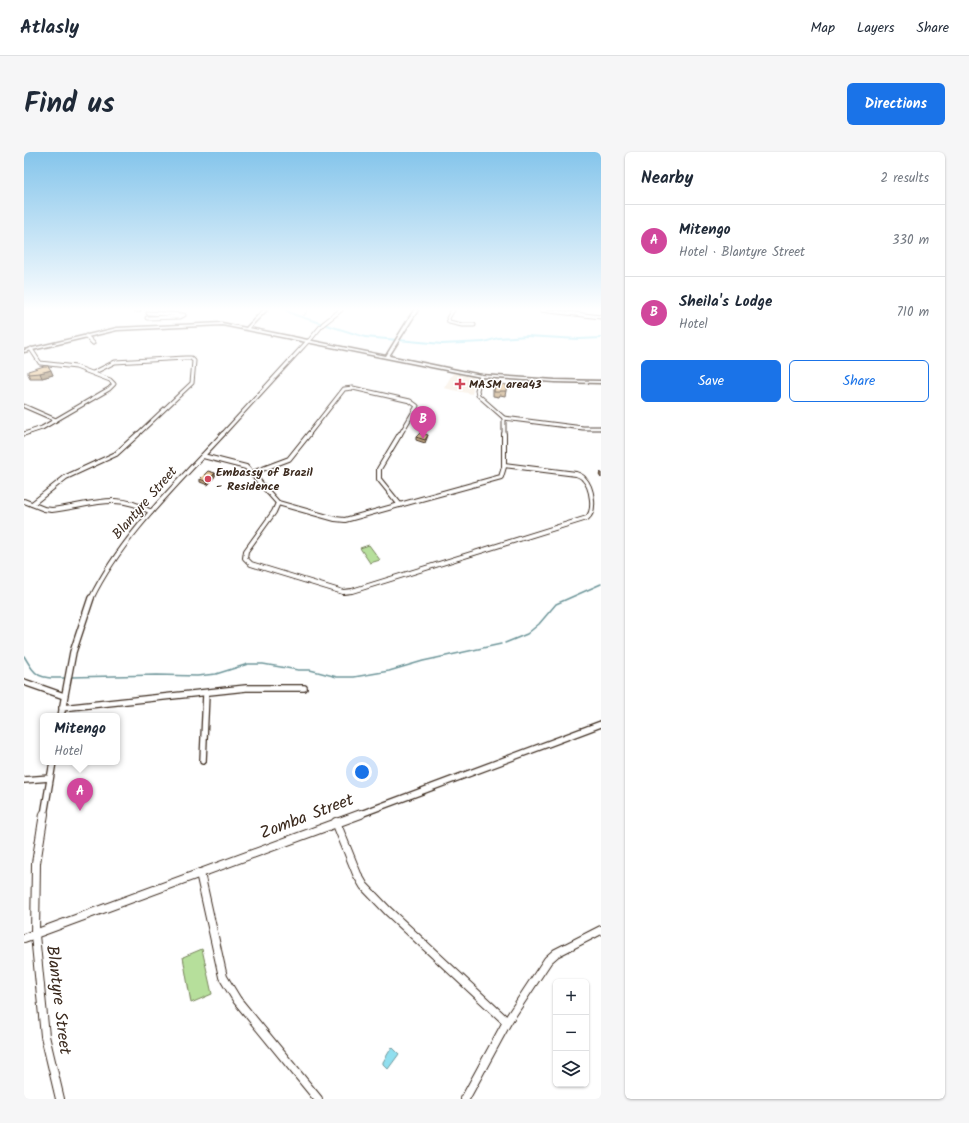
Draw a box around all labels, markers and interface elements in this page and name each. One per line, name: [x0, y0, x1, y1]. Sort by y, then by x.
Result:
text: Atlasly: [20, 13, 79, 43]
text: Map: [811, 17, 835, 39]
text: Layers: [857, 17, 895, 39]
text: Share: [917, 17, 949, 39]
text: Find us: [24, 82, 115, 127]
button: Directions: [847, 83, 945, 125]
text: Nearby: [641, 165, 693, 192]
text: 2 results: [881, 168, 929, 189]
text: Mitengo: [679, 218, 731, 242]
text: A: [650, 230, 658, 251]
text: 330 m: [892, 230, 929, 251]
text: Hotel · Blantyre Street: [679, 242, 805, 263]
text: Sheila's Lodge: [679, 290, 772, 314]
text: B: [650, 302, 658, 323]
text: 710 m: [897, 302, 929, 323]
text: Hotel: [679, 314, 708, 335]
button: Save: [641, 360, 781, 402]
button: Share: [789, 360, 929, 402]
place label: MASM area43: [469, 375, 542, 394]
marker: MASM area43: [454, 378, 466, 390]
pin: B: [410, 406, 436, 439]
street label: Blantyre Street: [107, 461, 183, 544]
place label: Embassy of Brazil - Residence: [216, 463, 314, 496]
marker: Embassy of Brazil - Residence: [203, 474, 213, 484]
popup: [40, 713, 120, 765]
text: Mitengo: [54, 717, 106, 741]
text: Hotel: [54, 741, 83, 762]
your location: [352, 762, 372, 782]
pin: A: [67, 778, 93, 811]
street label: Zomba Street: [256, 787, 358, 847]
street label: Blantyre Street: [38, 944, 78, 1057]
map controls: [553, 979, 589, 1087]
button: +: [553, 979, 589, 1015]
button: −: [553, 1015, 589, 1051]
button: layers: [553, 1051, 589, 1087]

